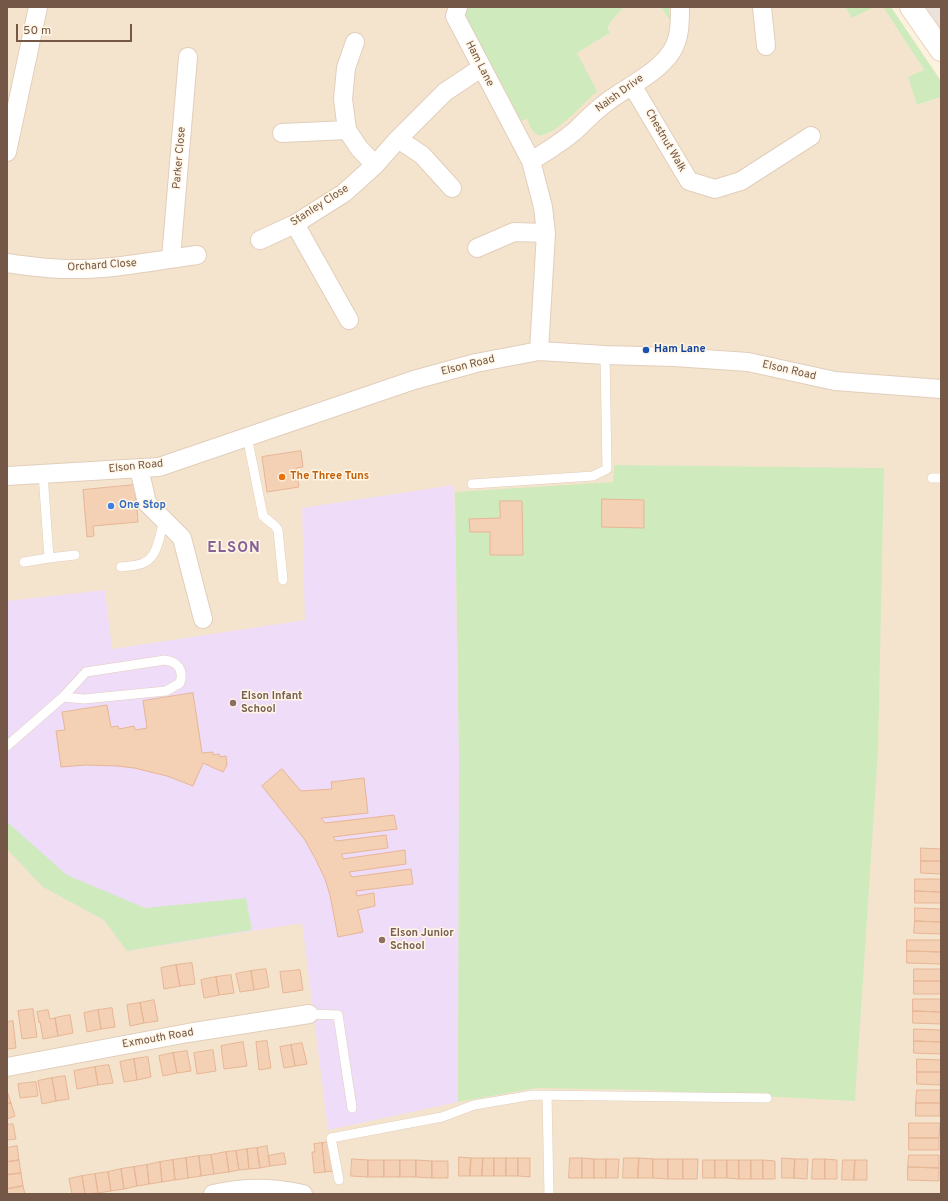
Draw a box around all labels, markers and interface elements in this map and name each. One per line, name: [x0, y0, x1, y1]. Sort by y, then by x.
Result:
scale bar: [18, 16, 134, 42]
text: 50 m: [23, 23, 51, 39]
street label: Ham Lane: [462, 39, 496, 89]
street label: Naish Drive: [593, 72, 647, 116]
street label: Chestnut Walk: [642, 107, 688, 175]
street label: Parker Close: [171, 126, 189, 190]
street label: Stanley Close: [288, 182, 352, 230]
street label: Orchard Close: [67, 257, 137, 275]
place label: Ham Lane: [654, 343, 706, 357]
marker: Ham Lane: [641, 345, 651, 355]
street label: Elson Road: [440, 353, 496, 379]
street label: Elson Road: [761, 358, 817, 384]
street label: Elson Road: [108, 458, 164, 476]
place label: The Three Tuns: [290, 470, 369, 484]
marker: The Three Tuns: [277, 472, 287, 482]
place label: One Stop: [119, 499, 166, 513]
marker: One Stop: [106, 501, 116, 511]
district label: ELSON: [207, 540, 261, 558]
place label: Elson Infant School: [241, 690, 302, 716]
marker: Elson Infant School: [228, 698, 238, 708]
place label: Elson Junior School: [390, 927, 454, 953]
marker: Elson Junior School: [377, 935, 387, 945]
street label: Exmouth Road: [121, 1026, 195, 1052]

